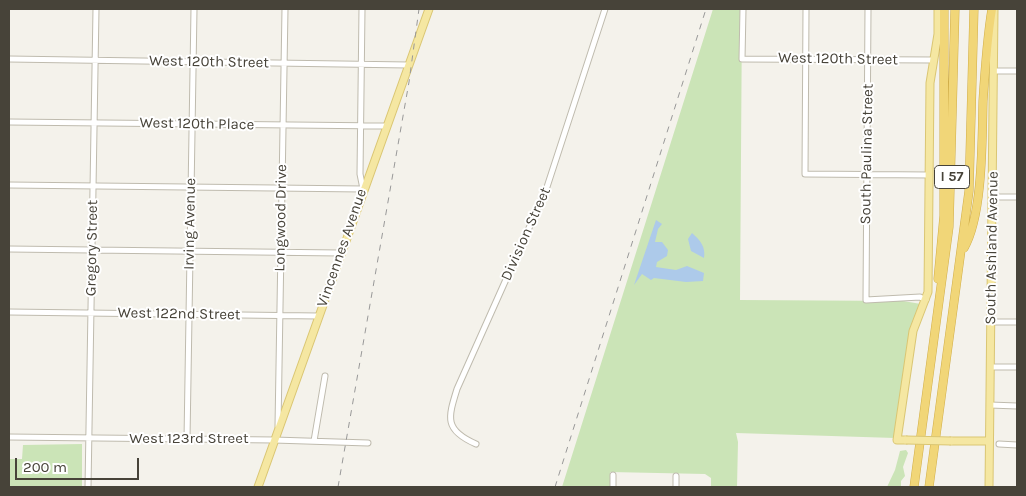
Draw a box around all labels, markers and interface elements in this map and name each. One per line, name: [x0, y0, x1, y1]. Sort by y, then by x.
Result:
street label: West 120th Street: [778, 49, 898, 69]
street label: West 120th Street: [149, 52, 269, 72]
street label: South Paulina Street: [857, 83, 877, 225]
street label: West 120th Place: [139, 114, 255, 134]
street label: Longwood Drive: [271, 164, 291, 272]
road number: I 57: [934, 166, 970, 188]
street label: South Ashland Avenue: [982, 171, 1002, 325]
street label: Irving Avenue: [180, 178, 200, 270]
street label: Division Street: [497, 184, 555, 284]
street label: Vincennes Avenue: [313, 186, 371, 310]
street label: Gregory Street: [82, 200, 102, 296]
street label: West 122nd Street: [117, 304, 241, 324]
street label: West 123rd Street: [129, 430, 249, 448]
scale bar: [18, 448, 141, 480]
text: 200 m: [23, 458, 67, 476]

